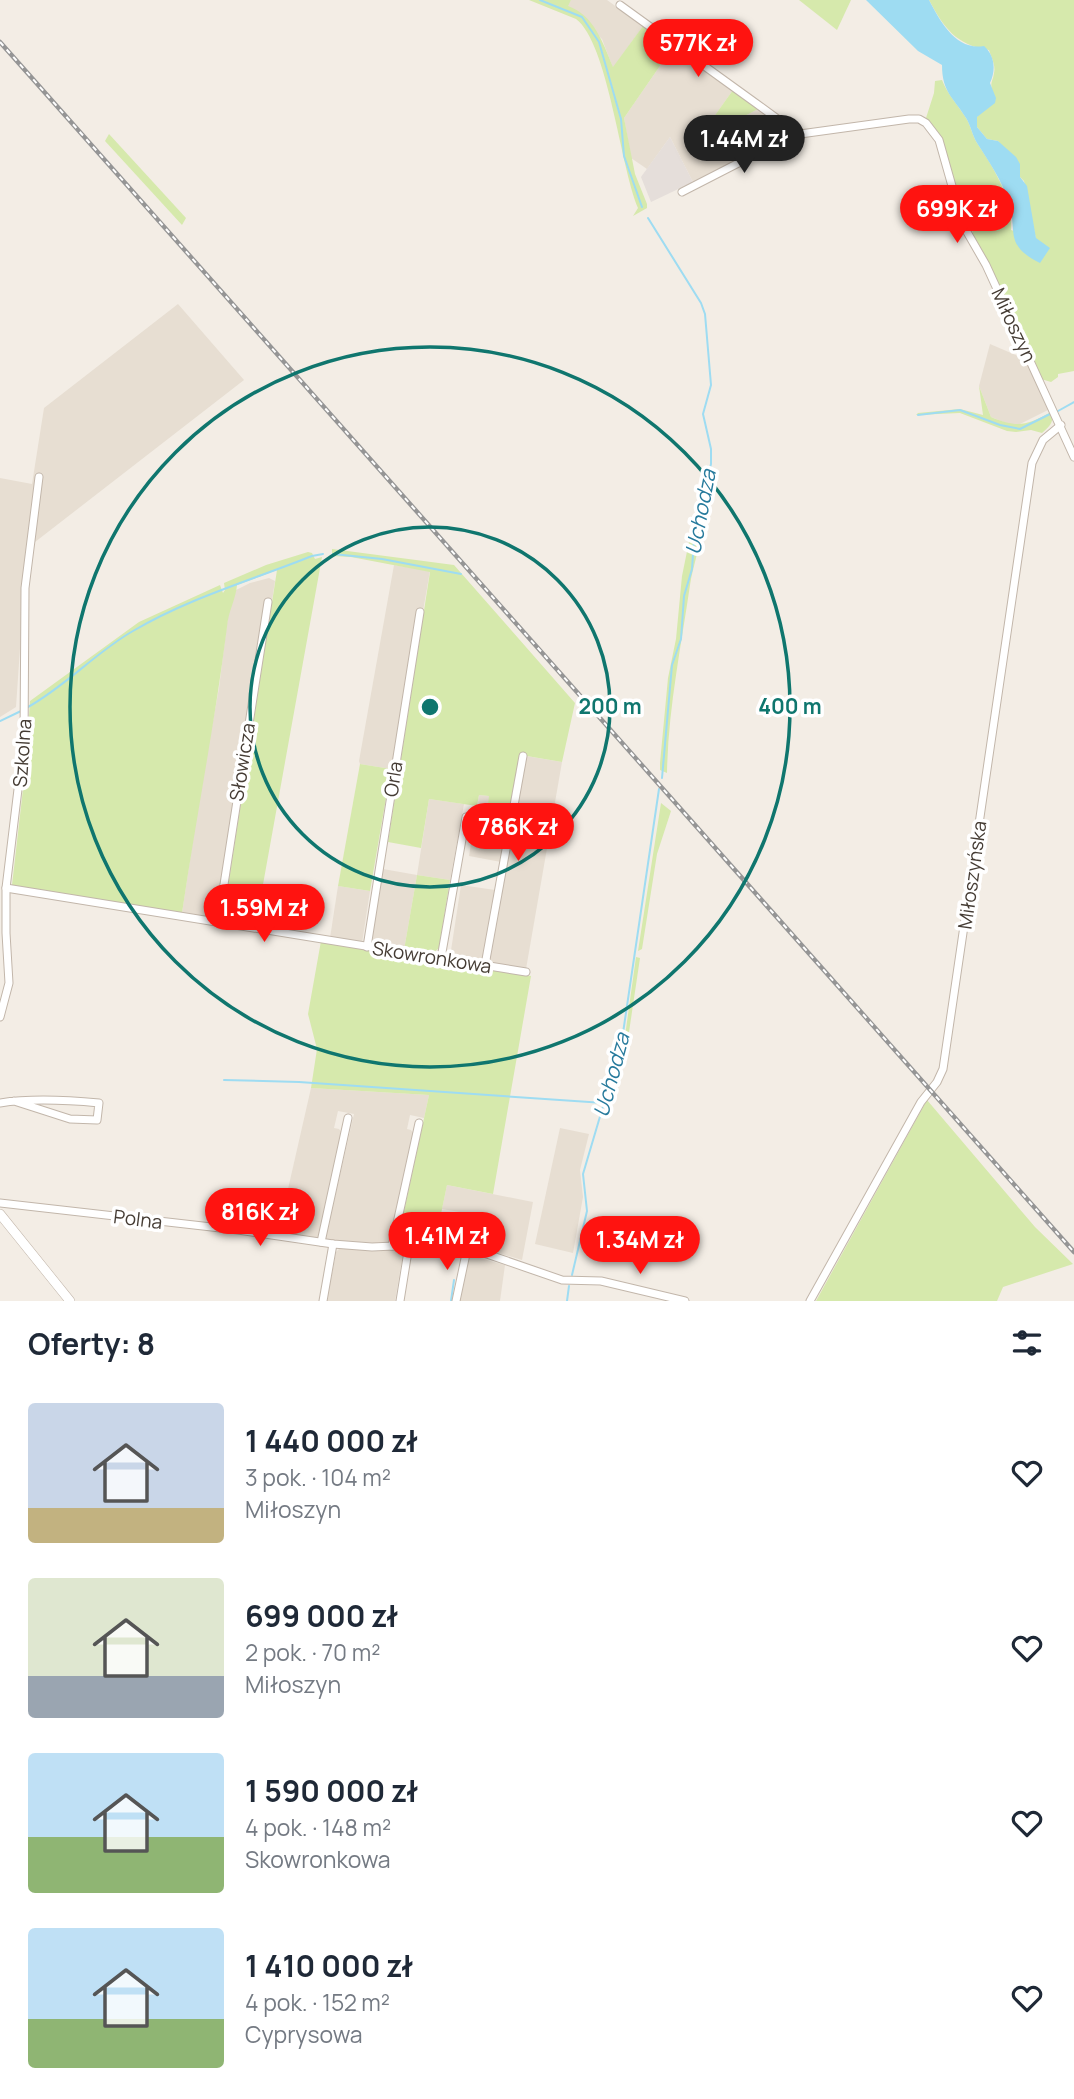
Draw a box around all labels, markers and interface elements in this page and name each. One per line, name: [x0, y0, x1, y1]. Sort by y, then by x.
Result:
pin: 577K zł: [633, 20, 763, 79]
text: 577K zł: [659, 26, 737, 58]
pin: 1.44M zł: [672, 116, 816, 175]
text: 1.44M zł: [700, 122, 788, 154]
pin: 699K zł: [892, 186, 1022, 245]
text: 699K zł: [916, 192, 998, 224]
street label: Miłoszyn: [985, 284, 1043, 366]
water label: Uchodza: [678, 466, 722, 557]
text: 200 m: [578, 692, 642, 720]
text: 400 m: [758, 692, 822, 720]
centre of rings: [418, 695, 442, 719]
street label: Szkolna: [7, 718, 37, 788]
street label: Słowicza: [223, 721, 261, 803]
street label: Orla: [377, 759, 409, 799]
pin: 786K zł: [453, 804, 583, 863]
text: 786K zł: [478, 810, 558, 842]
street label: Miłoszyńska: [952, 819, 992, 931]
pin: 1.59M zł: [192, 884, 336, 944]
text: 1.59M zł: [220, 891, 308, 923]
street label: Skowronkowa: [371, 935, 493, 979]
water label: Uchodza: [586, 1029, 636, 1120]
pin: 816K zł: [195, 1188, 325, 1248]
text: 816K zł: [221, 1195, 299, 1227]
street label: Polna: [112, 1203, 164, 1235]
pin: 1.41M zł: [375, 1212, 519, 1272]
pin: 1.34M zł: [568, 1216, 712, 1276]
text: 1.41M zł: [405, 1219, 489, 1251]
text: 1.34M zł: [596, 1223, 684, 1255]
text: Oferty: 8: [28, 1323, 155, 1364]
icon: filters: [1008, 1324, 1046, 1362]
text: 1 440 000 zł: [245, 1420, 418, 1461]
icon: home: [84, 1431, 168, 1515]
icon: heart: [1008, 1454, 1046, 1492]
text: 3 pok. · 104 m²: [245, 1461, 391, 1493]
text: Miłoszyn: [245, 1493, 341, 1525]
text: 699 000 zł: [245, 1595, 398, 1636]
icon: home: [84, 1606, 168, 1690]
icon: heart: [1008, 1629, 1046, 1667]
text: 2 pok. · 70 m²: [245, 1636, 380, 1668]
text: Miłoszyn: [245, 1668, 341, 1700]
text: 1 590 000 zł: [245, 1770, 418, 1811]
icon: home: [84, 1781, 168, 1865]
icon: heart: [1008, 1804, 1046, 1842]
text: 4 pok. · 148 m²: [245, 1811, 391, 1843]
text: Skowronkowa: [245, 1843, 391, 1875]
text: 1 410 000 zł: [245, 1945, 413, 1986]
icon: home: [84, 1956, 168, 2040]
icon: heart: [1008, 1979, 1046, 2017]
text: 4 pok. · 152 m²: [245, 1986, 390, 2018]
text: Cyprysowa: [245, 2018, 362, 2050]

